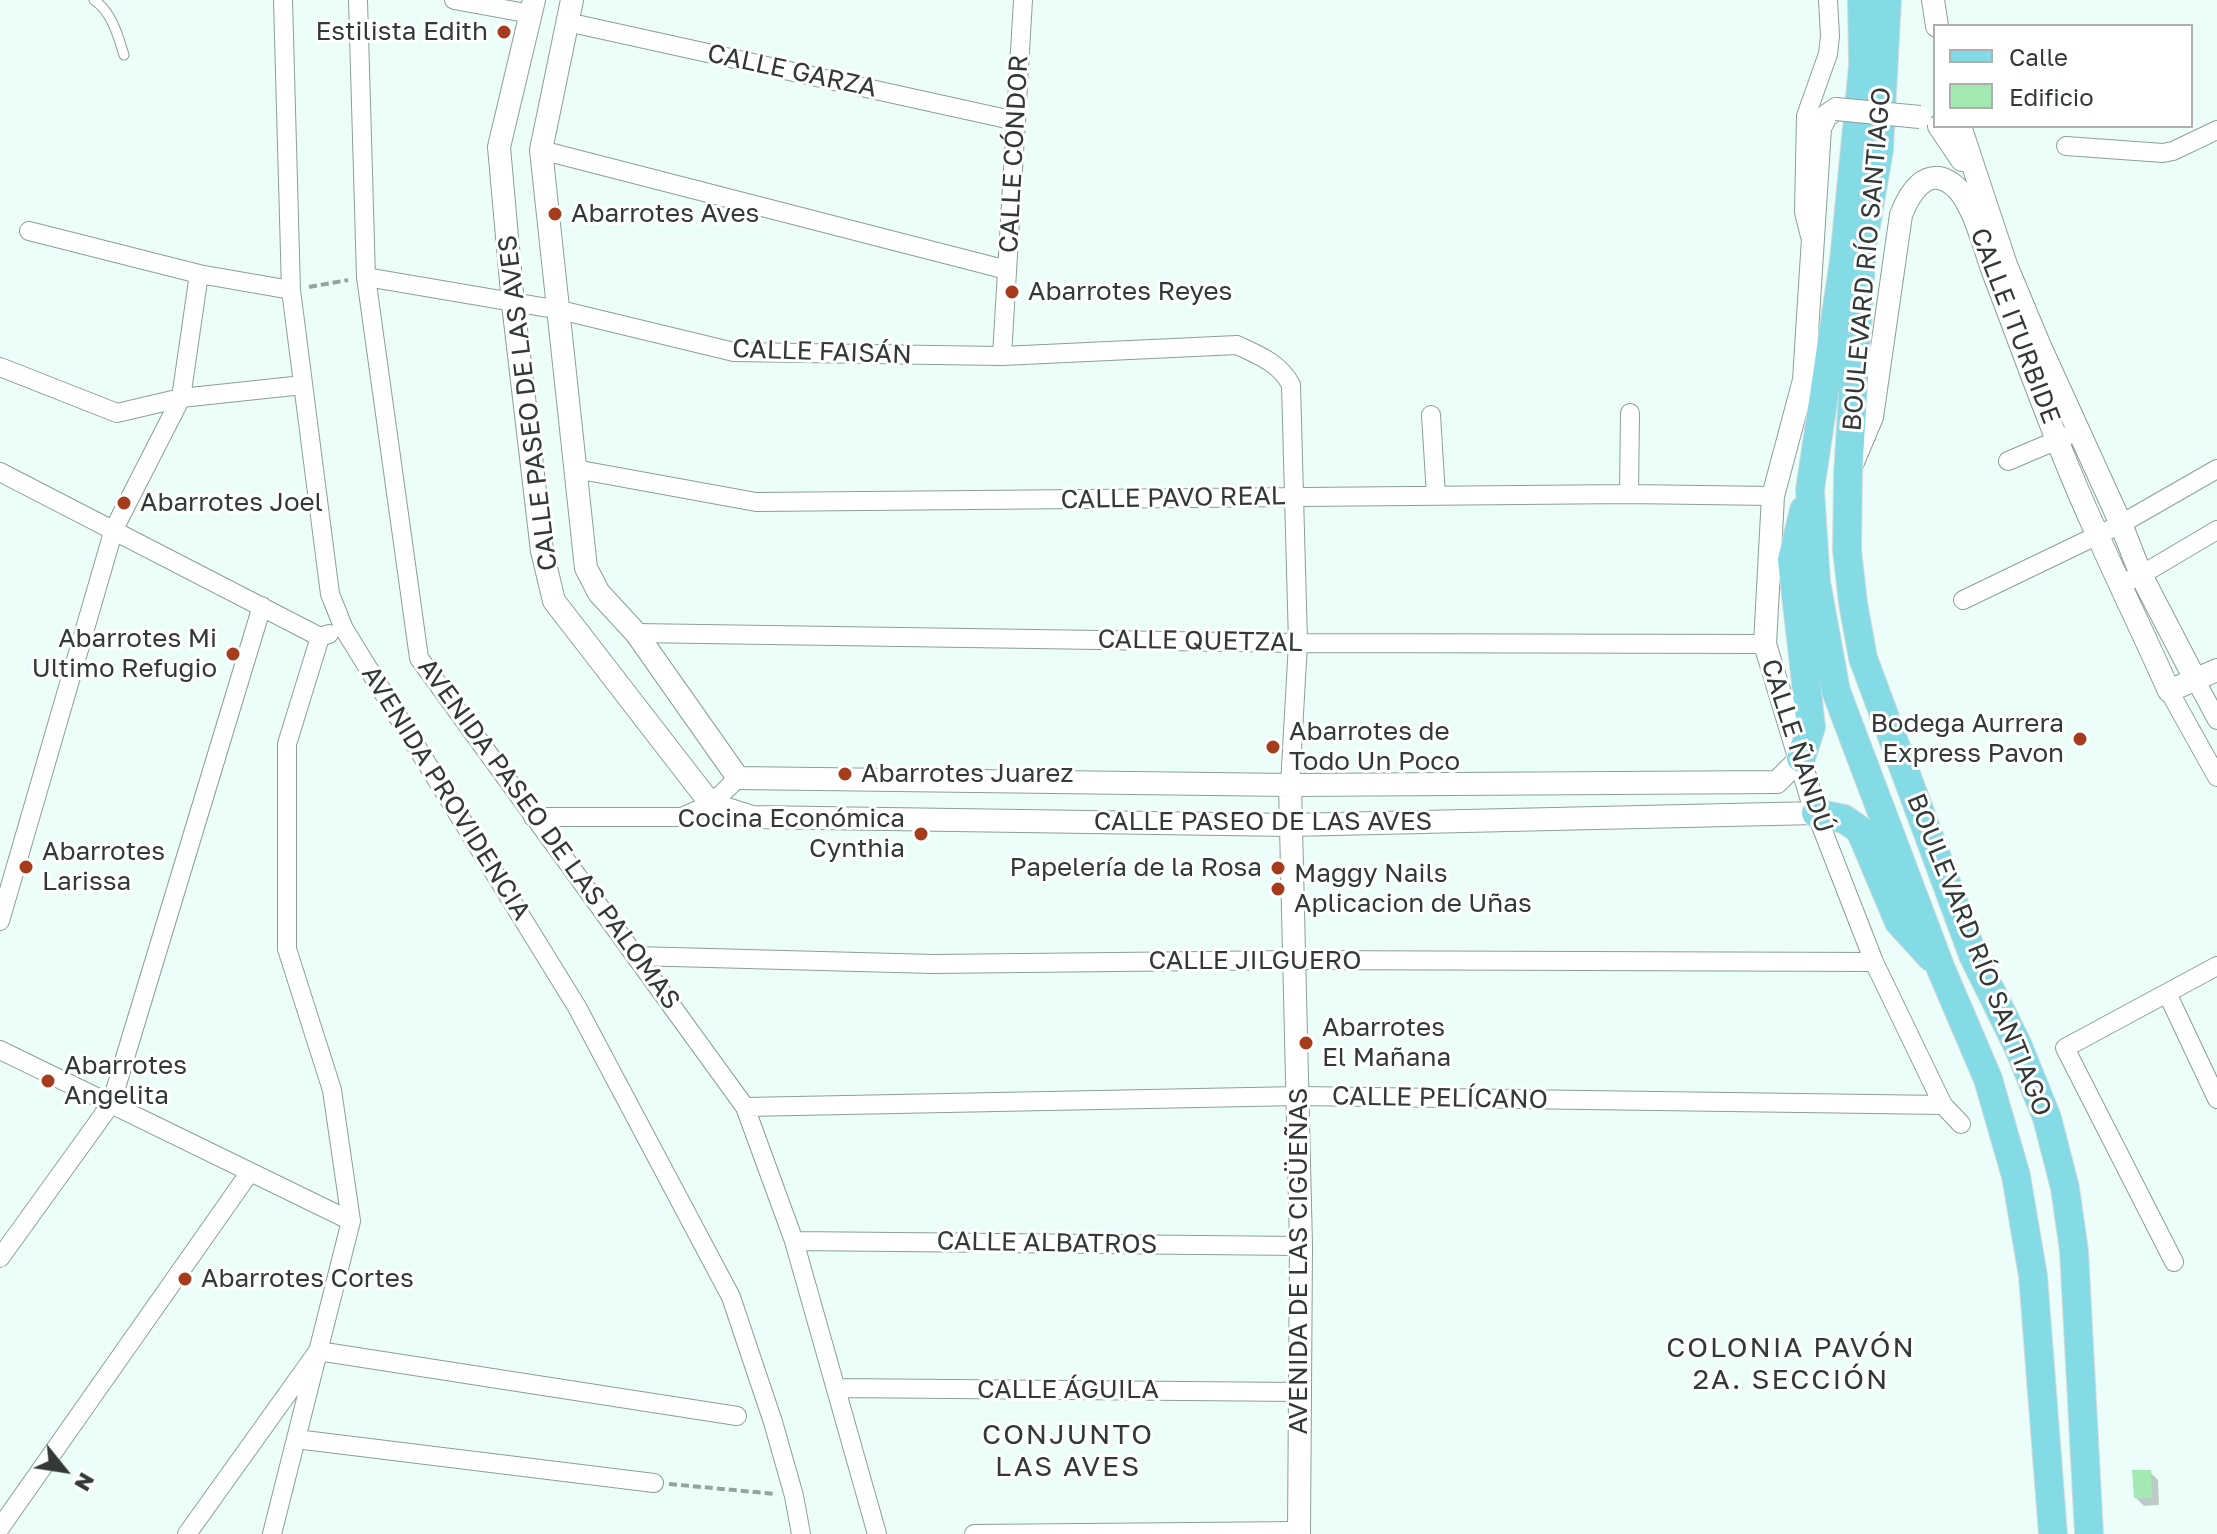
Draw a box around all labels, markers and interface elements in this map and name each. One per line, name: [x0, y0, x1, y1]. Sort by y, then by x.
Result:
place label: Estilista Edith: [315, 16, 488, 48]
marker: Estilista Edith: [495, 23, 513, 41]
legend: [1933, 24, 2193, 128]
street label: CALLE GARZA: [704, 38, 880, 104]
text: Calle: [2009, 42, 2068, 71]
street label: CALLE CÓNDOR: [993, 54, 1035, 254]
text: Edificio: [2009, 82, 2094, 111]
street label: BOULEVARD RÍO SANTIAGO: [1836, 86, 1898, 432]
place label: Abarrotes Aves: [571, 198, 759, 230]
marker: Abarrotes Aves: [546, 205, 564, 223]
street label: CALLE ITURBIDE: [1963, 224, 2067, 428]
street label: CALLE PASEO DE LAS AVES: [492, 233, 564, 573]
place label: Abarrotes Reyes: [1028, 276, 1232, 308]
marker: Abarrotes Reyes: [1003, 283, 1021, 301]
street label: CALLE FAISÁN: [732, 333, 912, 371]
street label: CALLE PAVO REAL: [1060, 480, 1286, 516]
place label: Abarrotes Joel: [140, 487, 323, 519]
marker: Abarrotes Joel: [115, 494, 133, 512]
place label: Abarrotes Mi Ultimo Refugio: [32, 623, 217, 684]
street label: CALLE QUETZAL: [1097, 624, 1303, 658]
marker: Abarrotes Mi Ultimo Refugio: [224, 645, 242, 663]
street label: AVENIDA PASEO DE LAS PALOMAS: [411, 652, 687, 1016]
street label: CALLE ÑANDÚ: [1754, 655, 1840, 837]
street label: AVENIDA PROVIDENCIA: [355, 660, 537, 926]
place label: Bodega Aurrera Express Pavon: [1870, 708, 2064, 770]
place label: Abarrotes de Todo Un Poco: [1289, 716, 1460, 778]
marker: Bodega Aurrera Express Pavon: [2071, 730, 2089, 748]
marker: Abarrotes de Todo Un Poco: [1264, 738, 1282, 756]
place label: Abarrotes Juarez: [861, 758, 1074, 790]
marker: Abarrotes Juarez: [836, 765, 854, 783]
street label: BOULEVARD RÍO SANTIAGO: [1900, 789, 2058, 1121]
place label: Cocina Económica Cynthia: [678, 803, 905, 864]
street label: CALLE PASEO DE LAS AVES: [1094, 806, 1432, 838]
marker: Cocina Económica Cynthia: [912, 825, 930, 843]
place label: Abarrotes Larissa: [42, 836, 165, 898]
place label: Papelería de la Rosa: [1009, 852, 1262, 884]
marker: Abarrotes Larissa: [17, 858, 35, 876]
place label: Maggy Nails Aplicacion de Uñas: [1294, 858, 1532, 920]
marker: Papelería de la Rosa: [1269, 859, 1287, 877]
marker: Maggy Nails Aplicacion de Uñas: [1269, 880, 1287, 898]
street label: CALLE JILGUERO: [1148, 945, 1362, 977]
place label: Abarrotes El Mañana: [1322, 1012, 1451, 1074]
marker: Abarrotes El Mañana: [1297, 1034, 1315, 1052]
place label: Abarrotes Angelita: [64, 1050, 187, 1112]
marker: Abarrotes Angelita: [39, 1072, 57, 1090]
street label: CALLE PELÍCANO: [1332, 1081, 1548, 1115]
street label: AVENIDA DE LAS CIGÜEÑAS: [1283, 1088, 1315, 1434]
street label: CALLE ALBATROS: [936, 1225, 1158, 1261]
place label: Abarrotes Cortes: [201, 1263, 414, 1295]
marker: Abarrotes Cortes: [176, 1270, 194, 1288]
district label: COLONIA PAVÓN 2A. SECCIÓN: [1666, 1331, 1916, 1397]
street label: CALLE ÁGUILA: [977, 1374, 1159, 1406]
district label: CONJUNTO LAS AVES: [982, 1418, 1154, 1484]
north arrow: [24, 1430, 104, 1510]
text: N: [69, 1468, 101, 1496]

